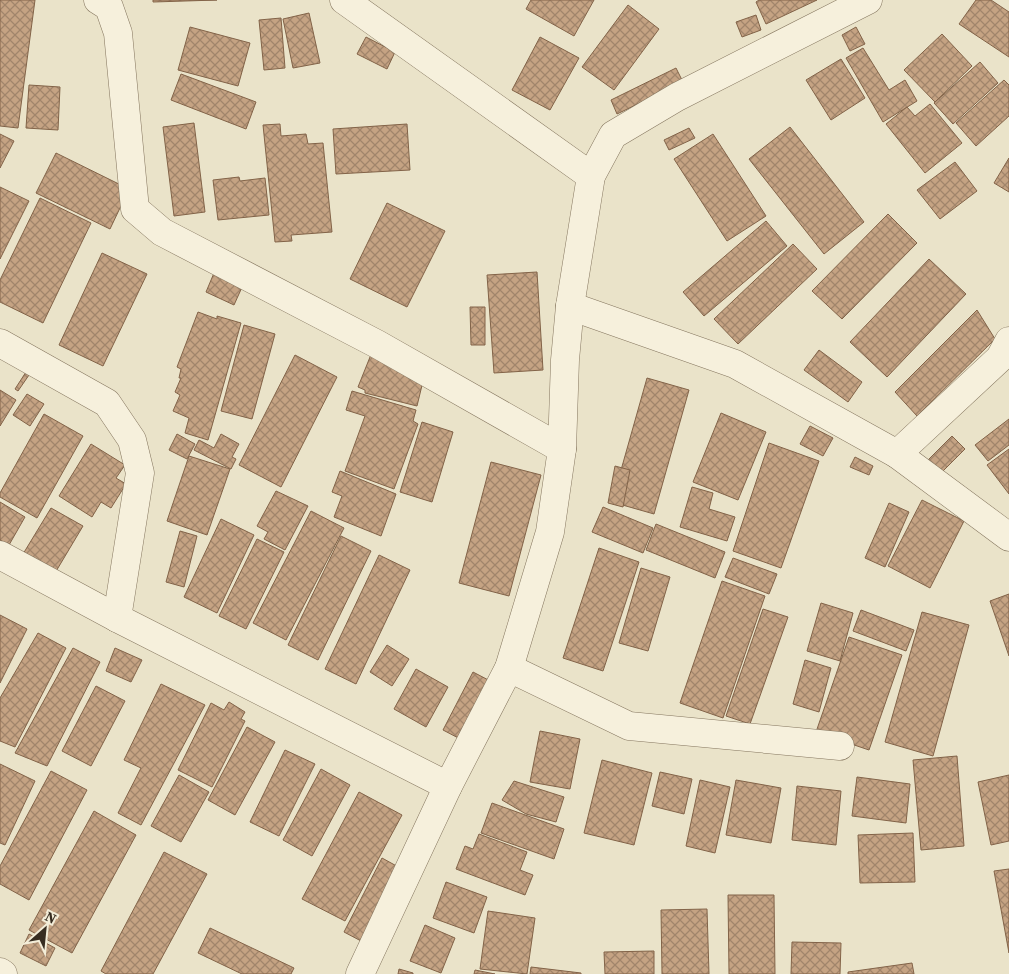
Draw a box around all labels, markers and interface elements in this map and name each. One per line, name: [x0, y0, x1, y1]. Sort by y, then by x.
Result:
north arrow: [20, 904, 70, 954]
text: N: [42, 906, 60, 929]

